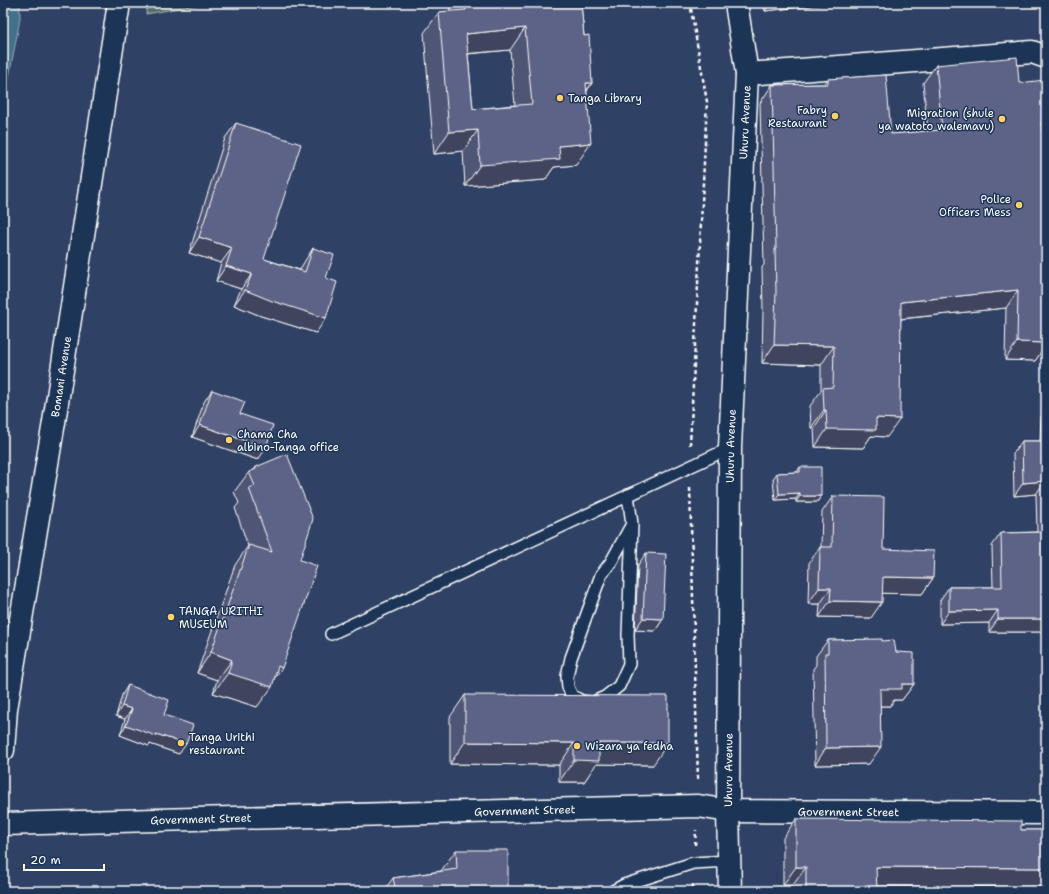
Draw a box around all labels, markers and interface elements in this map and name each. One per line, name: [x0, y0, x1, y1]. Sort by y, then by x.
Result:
street label: Uhuru Avenue: [736, 85, 754, 160]
place label: Tanga Library: [568, 91, 642, 106]
marker: Tanga Library: [555, 93, 565, 103]
place label: Fabry Restaurant: [768, 103, 827, 131]
place label: Migration (shule ya watoto walemavu): [878, 106, 994, 134]
marker: Fabry Restaurant: [830, 111, 840, 121]
marker: Migration (shule ya watoto walemavu): [997, 114, 1007, 124]
place label: Police Officers Mess: [939, 192, 1011, 220]
marker: Police Officers Mess: [1014, 200, 1024, 210]
street label: Bomani Avenue: [47, 335, 75, 418]
street label: Uhuru Avenue: [722, 409, 739, 483]
place label: Chama Cha albino-Tanga office: [237, 427, 339, 455]
marker: Chama Cha albino-Tanga office: [224, 435, 234, 445]
place label: TANGA URITHI MUSEUM: [179, 604, 263, 632]
marker: TANGA URITHI MUSEUM: [166, 612, 176, 622]
place label: Tanga Urithi restaurant: [189, 730, 255, 758]
street label: Uhuru Avenue: [721, 733, 736, 807]
marker: Tanga Urithi restaurant: [176, 738, 186, 748]
place label: Wizara ya fedha: [585, 739, 674, 754]
marker: Wizara ya fedha: [572, 741, 582, 751]
street label: Government Street: [474, 802, 576, 819]
street label: Government Street: [798, 804, 899, 820]
street label: Government Street: [150, 810, 252, 828]
scale bar: [24, 846, 104, 872]
text: 20 m: [30, 852, 61, 868]

